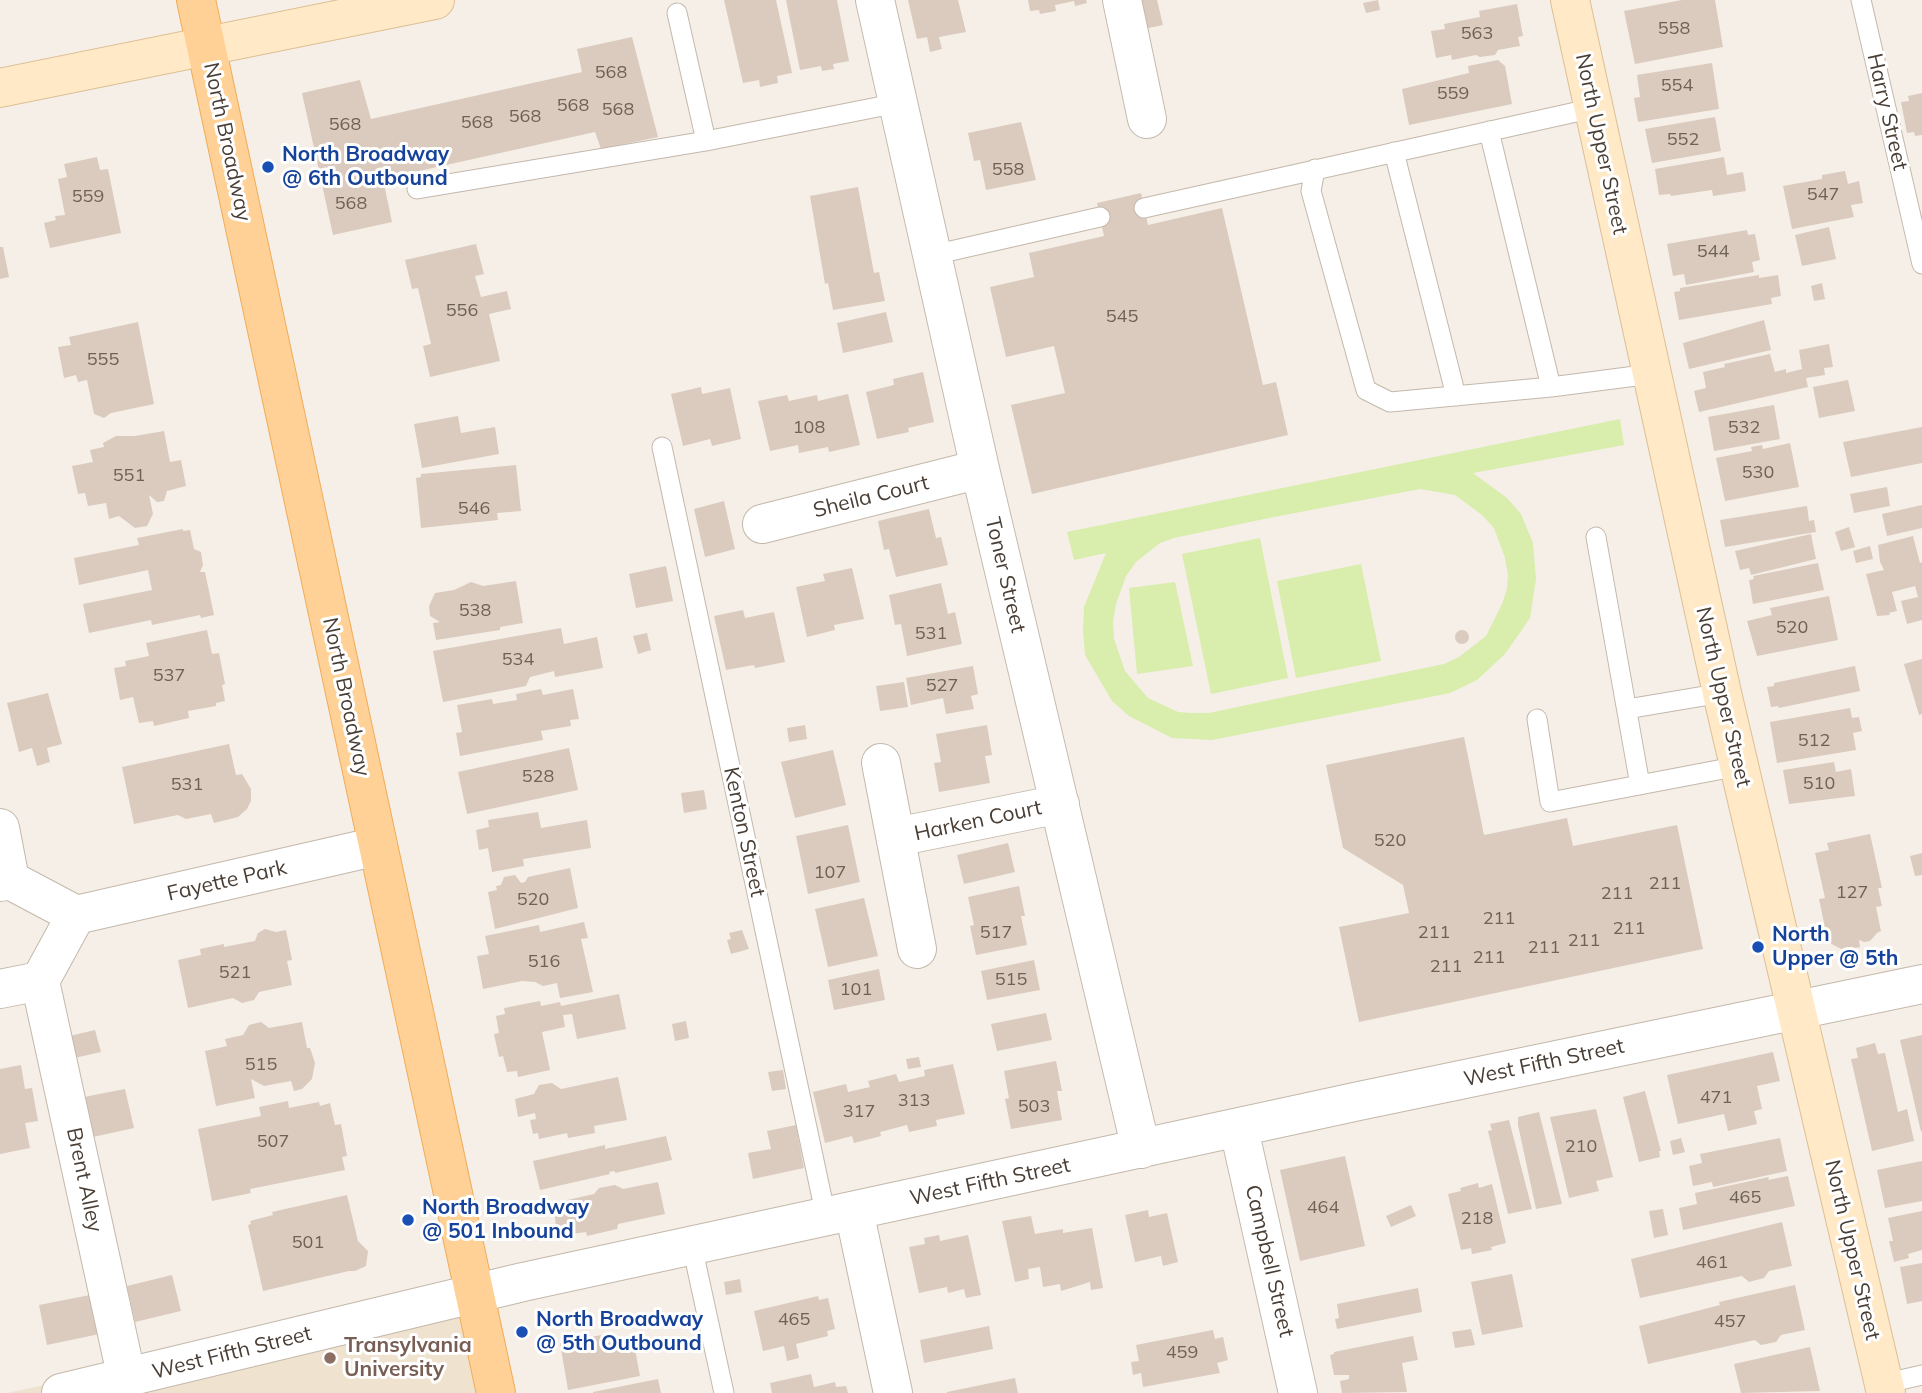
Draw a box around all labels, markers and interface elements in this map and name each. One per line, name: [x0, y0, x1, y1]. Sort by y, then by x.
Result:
house number: 558: [1658, 18, 1690, 40]
house number: 563: [1461, 23, 1493, 45]
street label: North Upper Street: [1570, 51, 1632, 237]
street label: Harry Street: [1861, 51, 1913, 173]
street label: North Broadway: [198, 60, 256, 224]
house number: 568: [595, 62, 627, 84]
house number: 554: [1661, 75, 1693, 97]
house number: 559: [1437, 83, 1469, 105]
house number: 568: [557, 95, 589, 117]
house number: 568: [602, 99, 634, 121]
house number: 568: [509, 106, 541, 128]
house number: 568: [461, 112, 493, 134]
house number: 568: [329, 114, 361, 136]
house number: 552: [1667, 129, 1699, 151]
place label: North Broadway @ 6th Outbound: [282, 142, 449, 192]
marker: North Broadway @ 6th Outbound: [260, 159, 276, 175]
house number: 558: [992, 159, 1024, 181]
house number: 547: [1807, 184, 1839, 206]
house number: 559: [72, 186, 104, 208]
house number: 568: [335, 193, 367, 215]
house number: 544: [1697, 241, 1729, 263]
house number: 556: [446, 300, 478, 322]
house number: 545: [1106, 306, 1138, 328]
house number: 555: [87, 349, 119, 371]
house number: 108: [793, 417, 825, 439]
house number: 532: [1728, 417, 1760, 439]
house number: 530: [1742, 462, 1774, 484]
house number: 551: [113, 465, 145, 487]
street label: Sheila Court: [811, 470, 931, 524]
house number: 546: [458, 498, 490, 520]
street label: Toner Street: [979, 515, 1031, 635]
house number: 538: [459, 600, 491, 622]
street label: North Upper Street: [1690, 604, 1756, 790]
street label: North Broadway: [317, 615, 375, 779]
house number: 520: [1776, 617, 1808, 639]
house number: 531: [915, 623, 947, 645]
house number: 534: [502, 649, 534, 671]
house number: 537: [153, 665, 185, 687]
house number: 527: [926, 675, 958, 697]
house number: 512: [1798, 730, 1830, 752]
street label: Kenton Street: [718, 765, 770, 899]
house number: 528: [522, 766, 554, 788]
house number: 510: [1803, 773, 1835, 795]
house number: 531: [171, 774, 203, 796]
street label: Harken Court: [912, 795, 1044, 847]
house number: 520: [1374, 830, 1406, 852]
street label: Fayette Park: [165, 855, 289, 907]
house number: 107: [814, 862, 846, 884]
house number: 211: [1649, 873, 1681, 895]
house number: 127: [1836, 882, 1868, 904]
house number: 211: [1601, 883, 1633, 905]
house number: 520: [517, 889, 549, 911]
house number: 211: [1483, 908, 1515, 930]
house number: 211: [1613, 918, 1645, 940]
house number: 517: [980, 922, 1012, 944]
house number: 211: [1418, 922, 1450, 944]
place label: North Upper @ 5th: [1772, 922, 1898, 972]
house number: 211: [1568, 930, 1600, 952]
house number: 211: [1528, 937, 1560, 959]
marker: North Upper @ 5th: [1750, 939, 1766, 955]
house number: 211: [1473, 947, 1505, 969]
house number: 516: [528, 951, 560, 973]
house number: 211: [1430, 956, 1462, 978]
house number: 521: [219, 962, 251, 984]
house number: 515: [995, 969, 1027, 991]
house number: 101: [840, 979, 872, 1001]
street label: West Fifth Street: [1462, 1034, 1626, 1092]
house number: 515: [245, 1054, 277, 1076]
house number: 471: [1700, 1087, 1732, 1109]
house number: 313: [898, 1090, 930, 1112]
house number: 503: [1018, 1096, 1050, 1118]
house number: 317: [843, 1101, 875, 1123]
street label: Brent Alley: [61, 1125, 107, 1235]
house number: 507: [257, 1131, 289, 1153]
house number: 210: [1565, 1136, 1597, 1158]
street label: West Fifth Street: [908, 1153, 1072, 1211]
street label: North Upper Street: [1819, 1157, 1885, 1343]
street label: Campbell Street: [1239, 1183, 1299, 1339]
house number: 465: [1729, 1187, 1761, 1209]
place label: North Broadway @ 501 Inbound: [422, 1195, 589, 1245]
house number: 464: [1307, 1197, 1339, 1219]
house number: 218: [1461, 1208, 1493, 1230]
marker: North Broadway @ 501 Inbound: [400, 1212, 416, 1228]
house number: 501: [292, 1232, 324, 1254]
house number: 461: [1696, 1252, 1728, 1274]
place label: North Broadway @ 5th Outbound: [536, 1307, 703, 1357]
house number: 465: [778, 1309, 810, 1331]
house number: 457: [1714, 1311, 1746, 1333]
street label: West Fifth Street: [150, 1321, 314, 1385]
marker: North Broadway @ 5th Outbound: [514, 1324, 530, 1340]
place label: Transylvania University: [344, 1333, 472, 1383]
house number: 459: [1166, 1342, 1198, 1364]
marker: Transylvania University: [322, 1350, 338, 1366]

